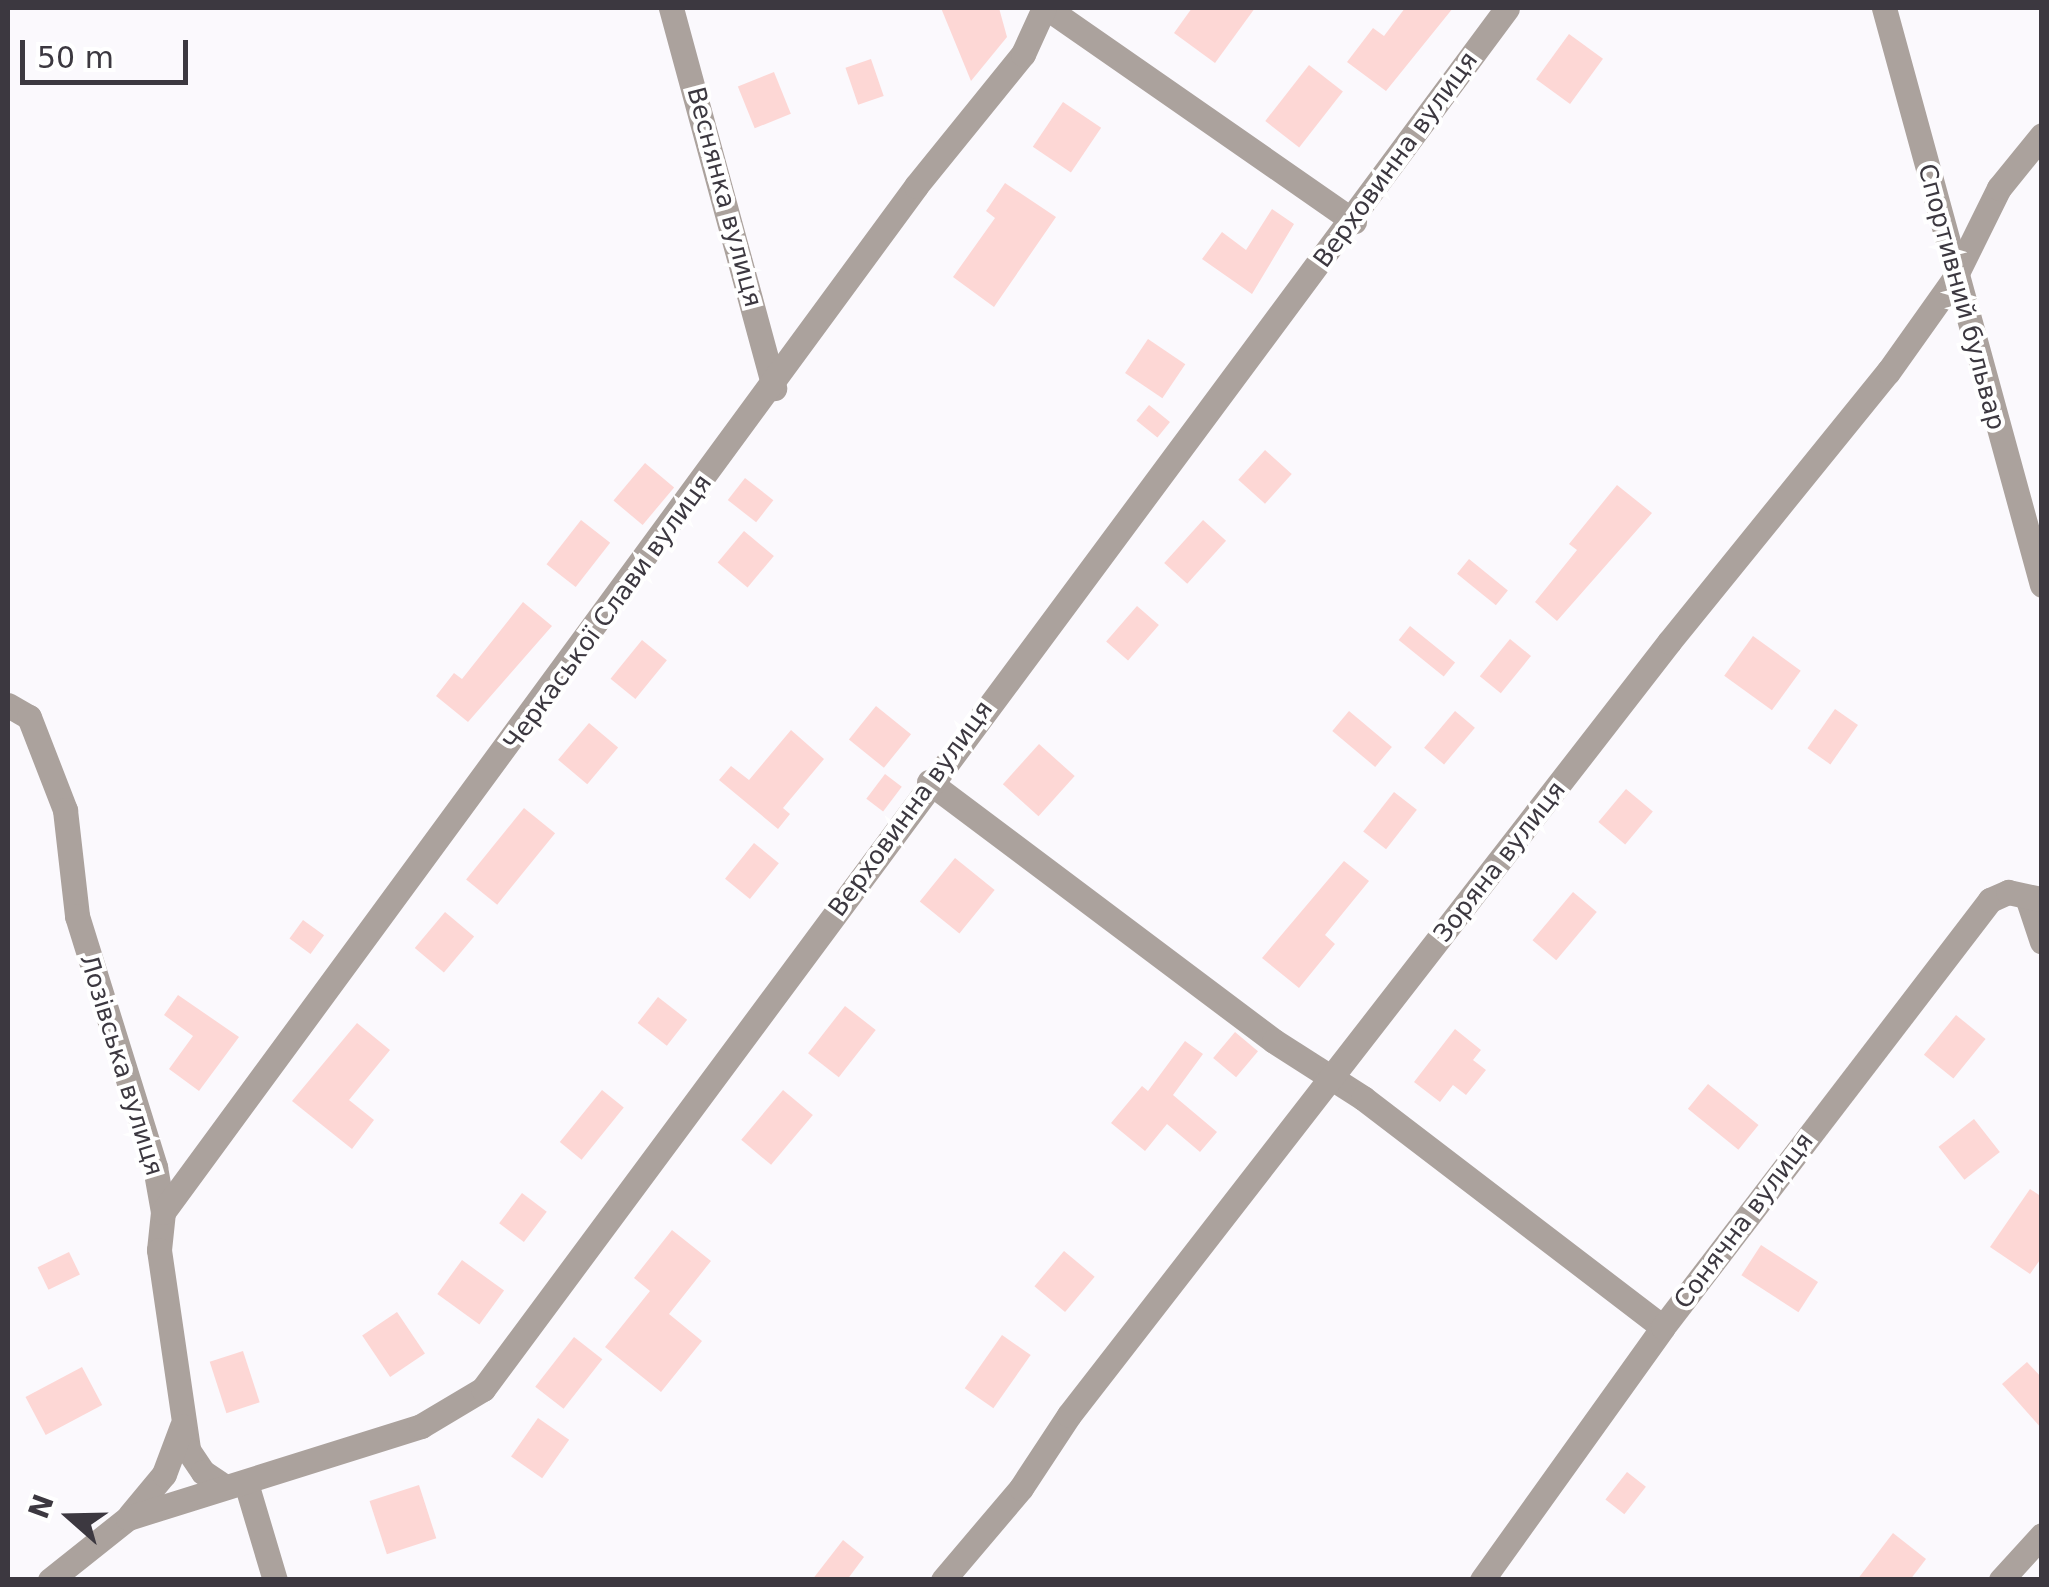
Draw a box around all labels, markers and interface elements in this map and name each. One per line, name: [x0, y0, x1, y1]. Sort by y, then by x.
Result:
scale bar: [25, 20, 192, 82]
text: 50 m: [37, 40, 114, 75]
street label: Верховинна вулиця: [1308, 46, 1484, 274]
street label: Веснянка вулиця: [680, 84, 768, 310]
street label: Спортивний бульвар: [1911, 161, 2011, 433]
street label: Черкаської Слави вулиця: [498, 469, 718, 757]
street label: Верховинна вулиця: [823, 695, 999, 923]
street label: Зоряна вулиця: [1428, 776, 1572, 948]
street label: Лозівська вулиця: [73, 951, 169, 1179]
street label: Сонячна вулиця: [1668, 1127, 1820, 1315]
north arrow: [20, 1467, 120, 1567]
text: N: [22, 1490, 61, 1523]

